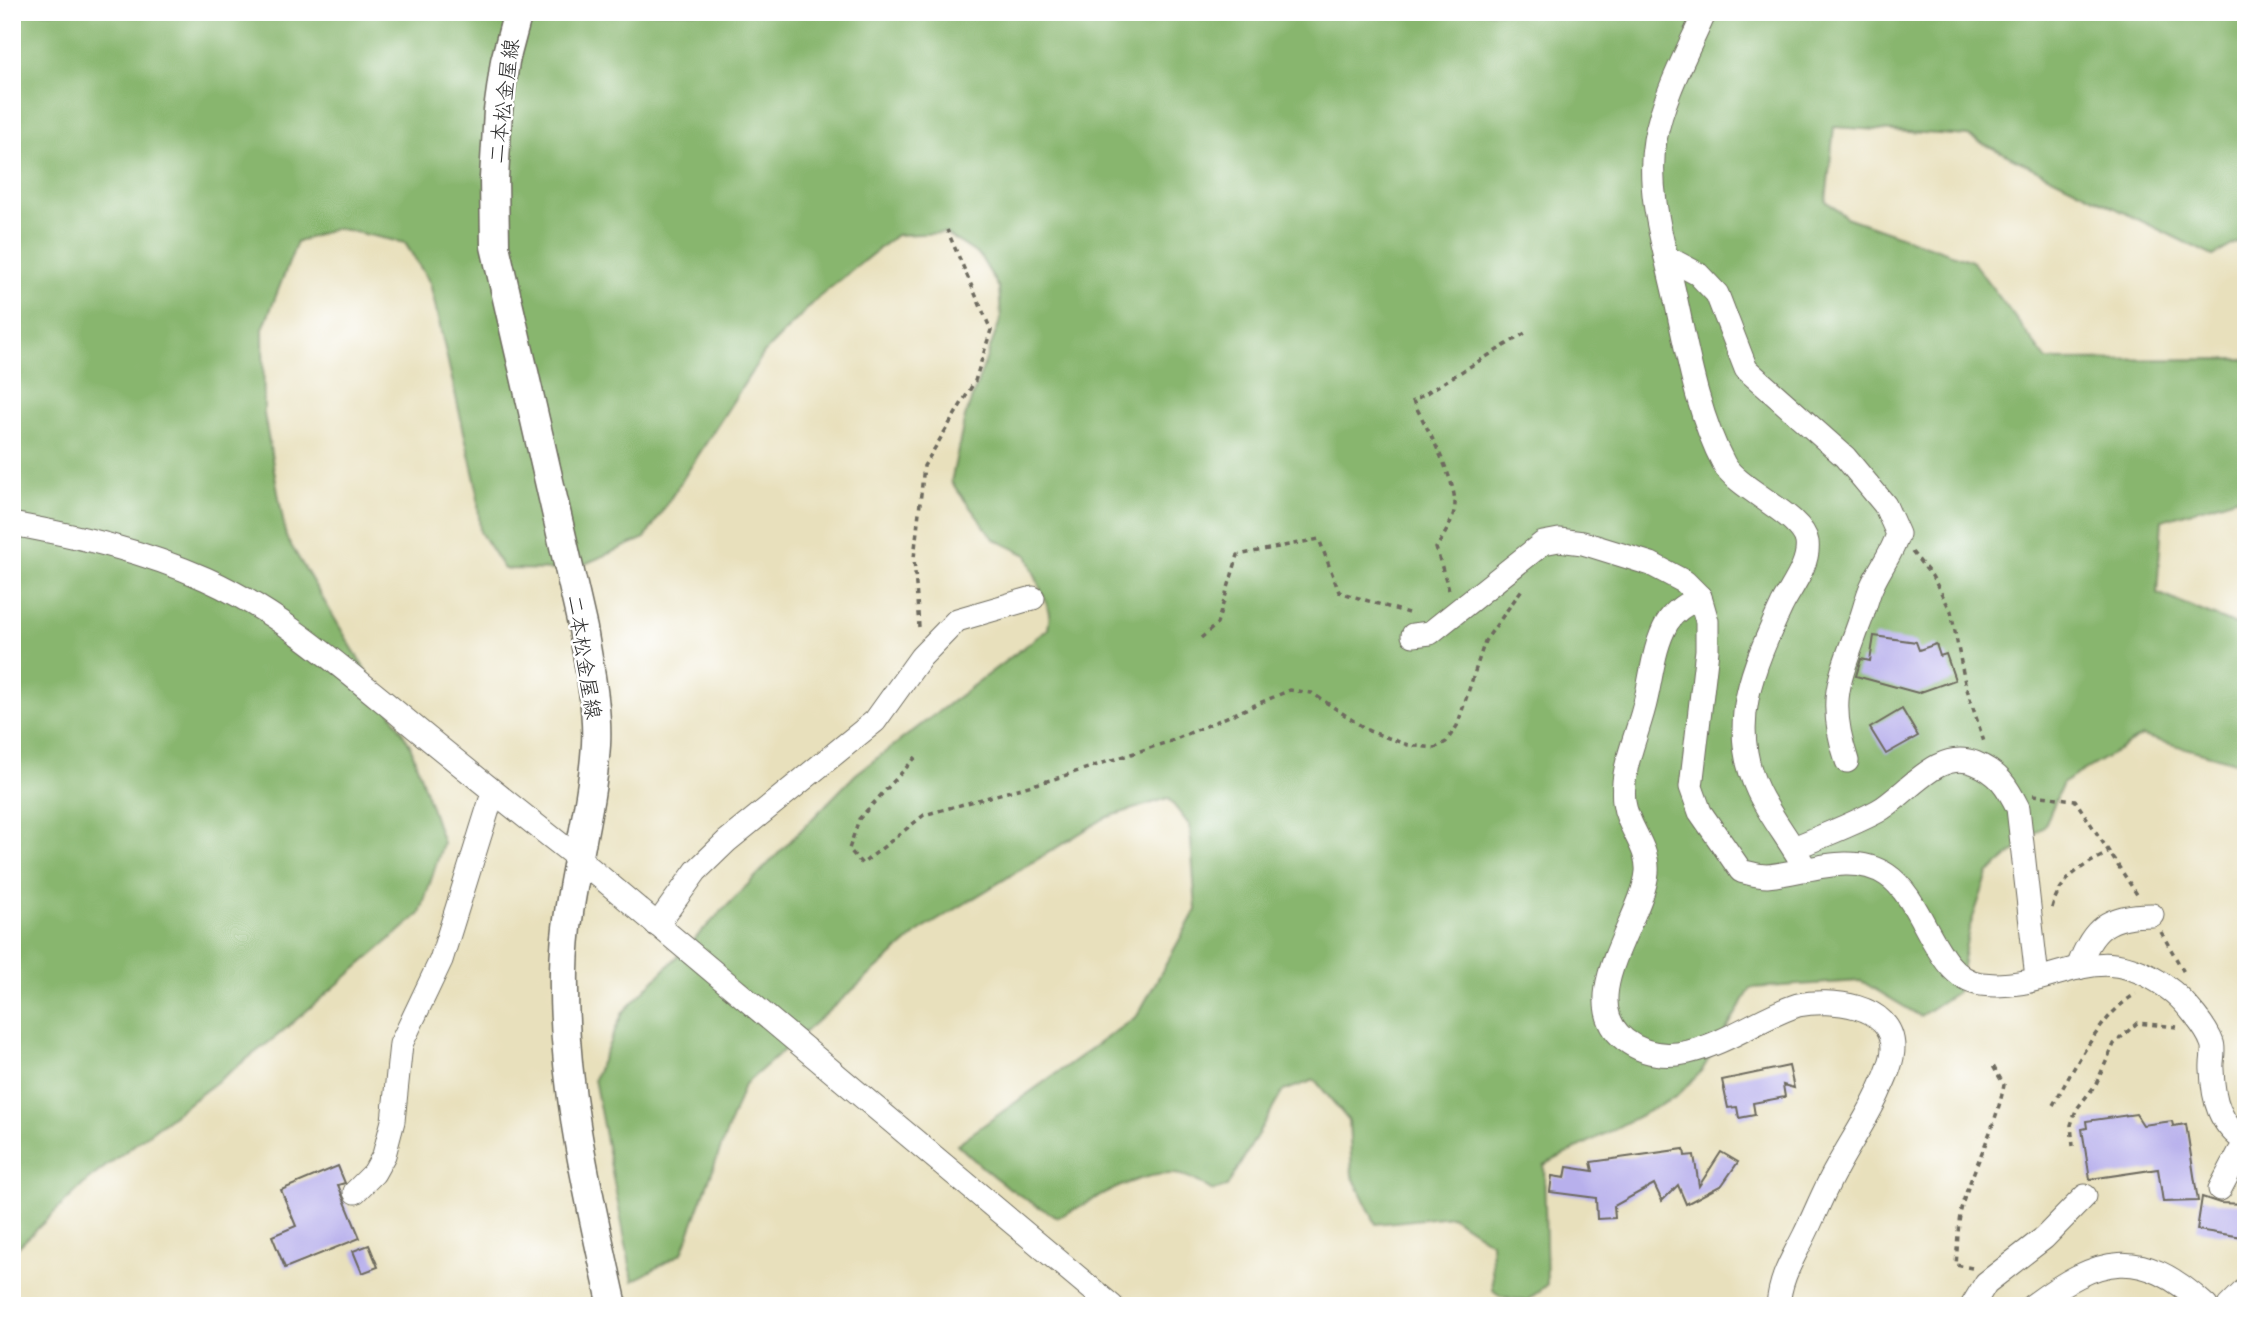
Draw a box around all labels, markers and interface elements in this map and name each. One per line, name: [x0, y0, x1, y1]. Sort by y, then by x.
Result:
street label: 二本松金屋線: [482, 37, 527, 165]
street label: 二本松金屋線: [559, 593, 608, 722]

